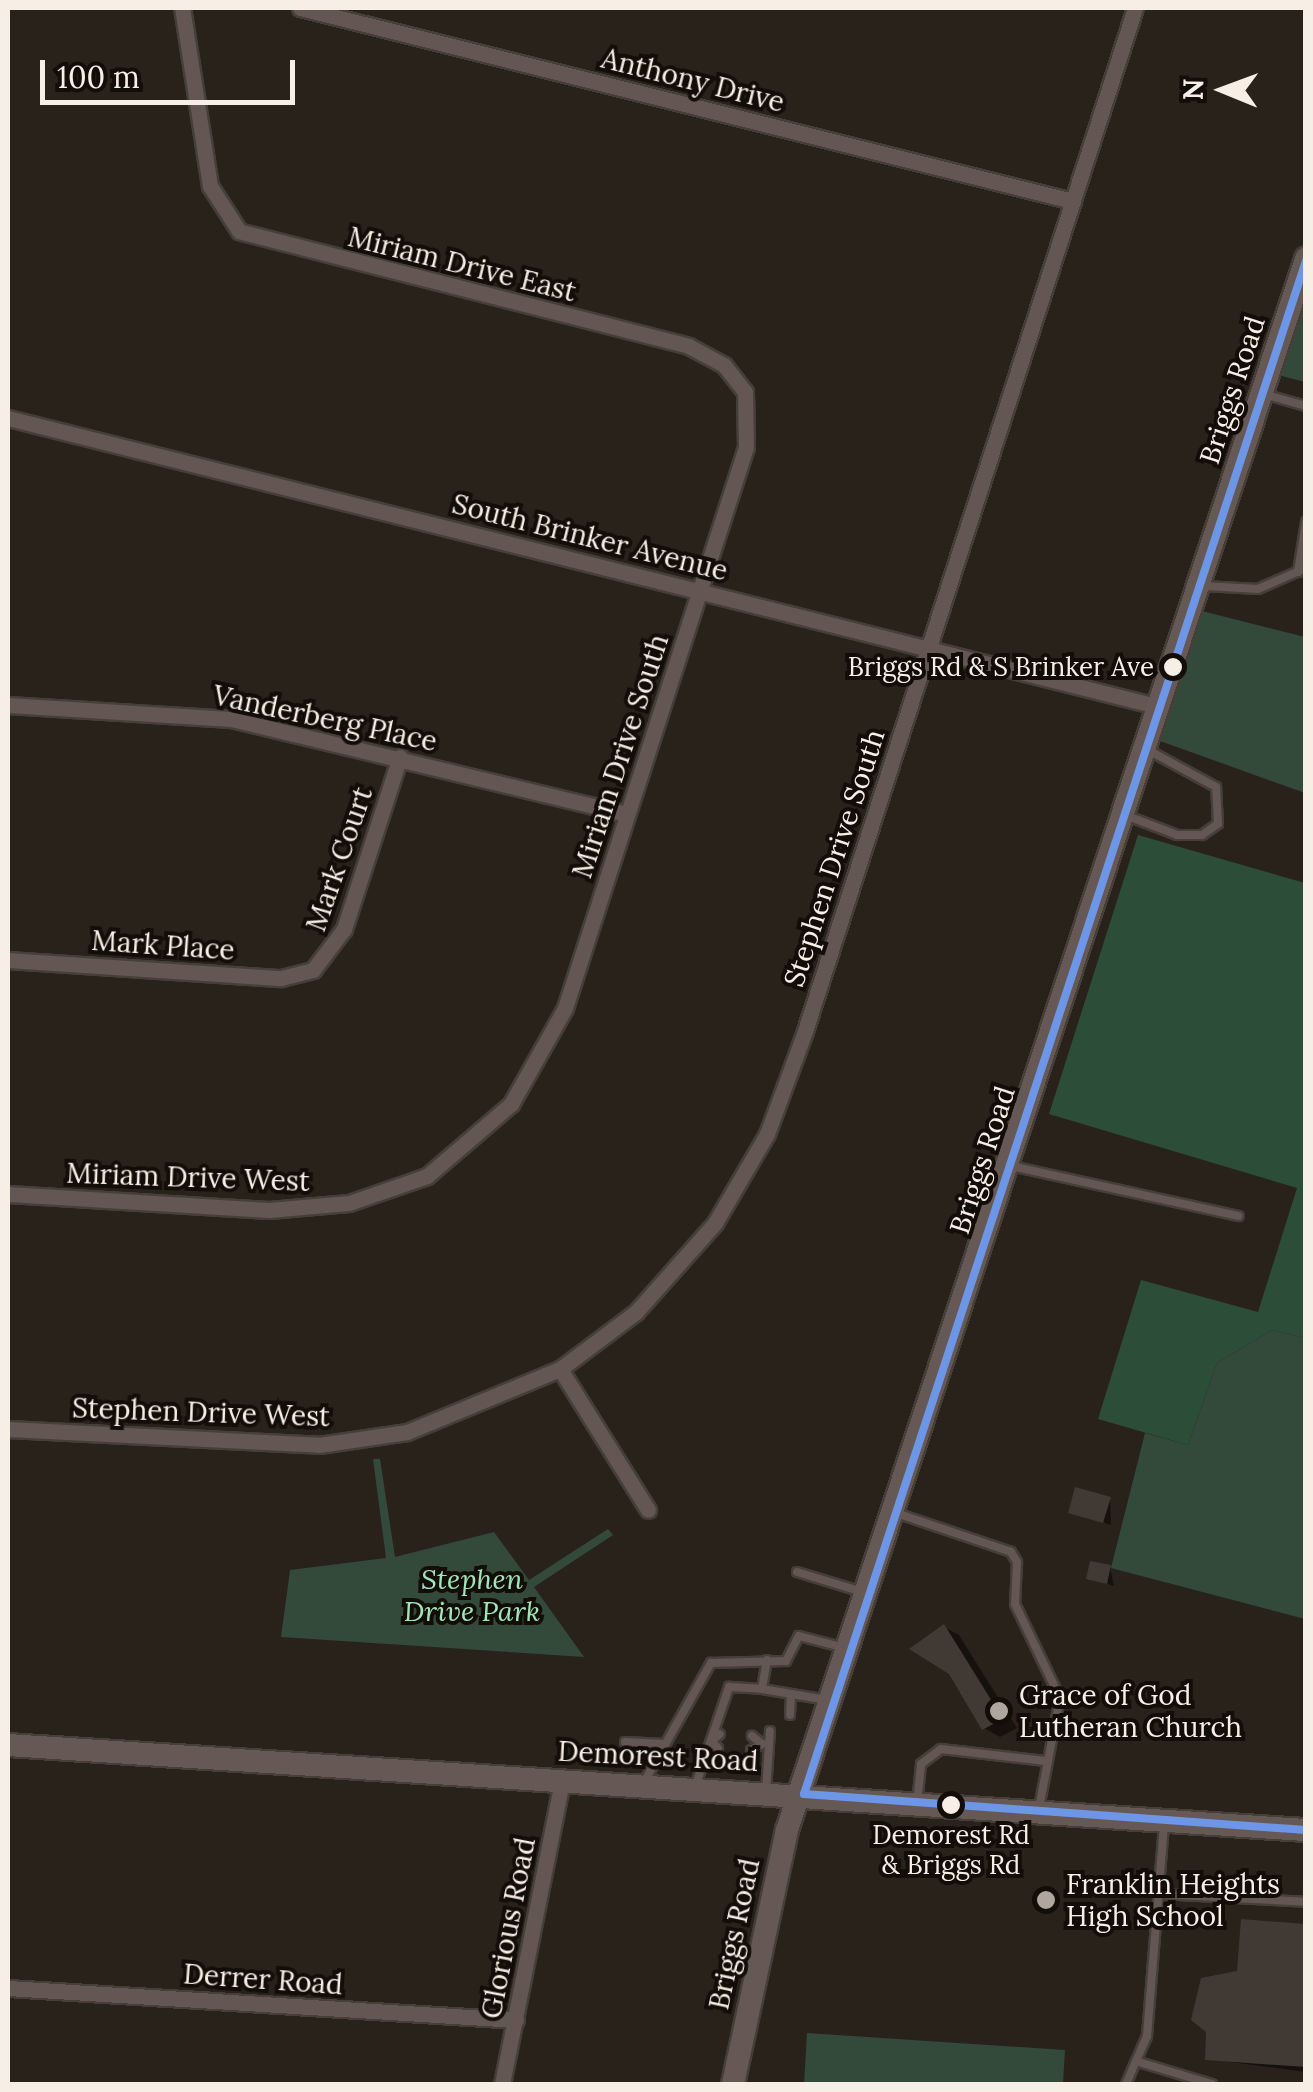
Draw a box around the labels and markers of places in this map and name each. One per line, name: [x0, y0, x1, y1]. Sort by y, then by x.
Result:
place label: Briggs Rd & S Brinker Ave: [848, 651, 1154, 683]
marker: Briggs Rd & S Brinker Ave: [1163, 657, 1183, 677]
place label: Grace of God Lutheran Church: [1019, 1678, 1242, 1744]
marker: Grace of God Lutheran Church: [988, 1700, 1010, 1722]
marker: Demorest Rd & Briggs Rd: [941, 1795, 961, 1815]
place label: Demorest Rd & Briggs Rd: [872, 1819, 1030, 1880]
place label: Franklin Heights High School: [1066, 1867, 1280, 1933]
marker: Franklin Heights High School: [1035, 1889, 1057, 1911]

